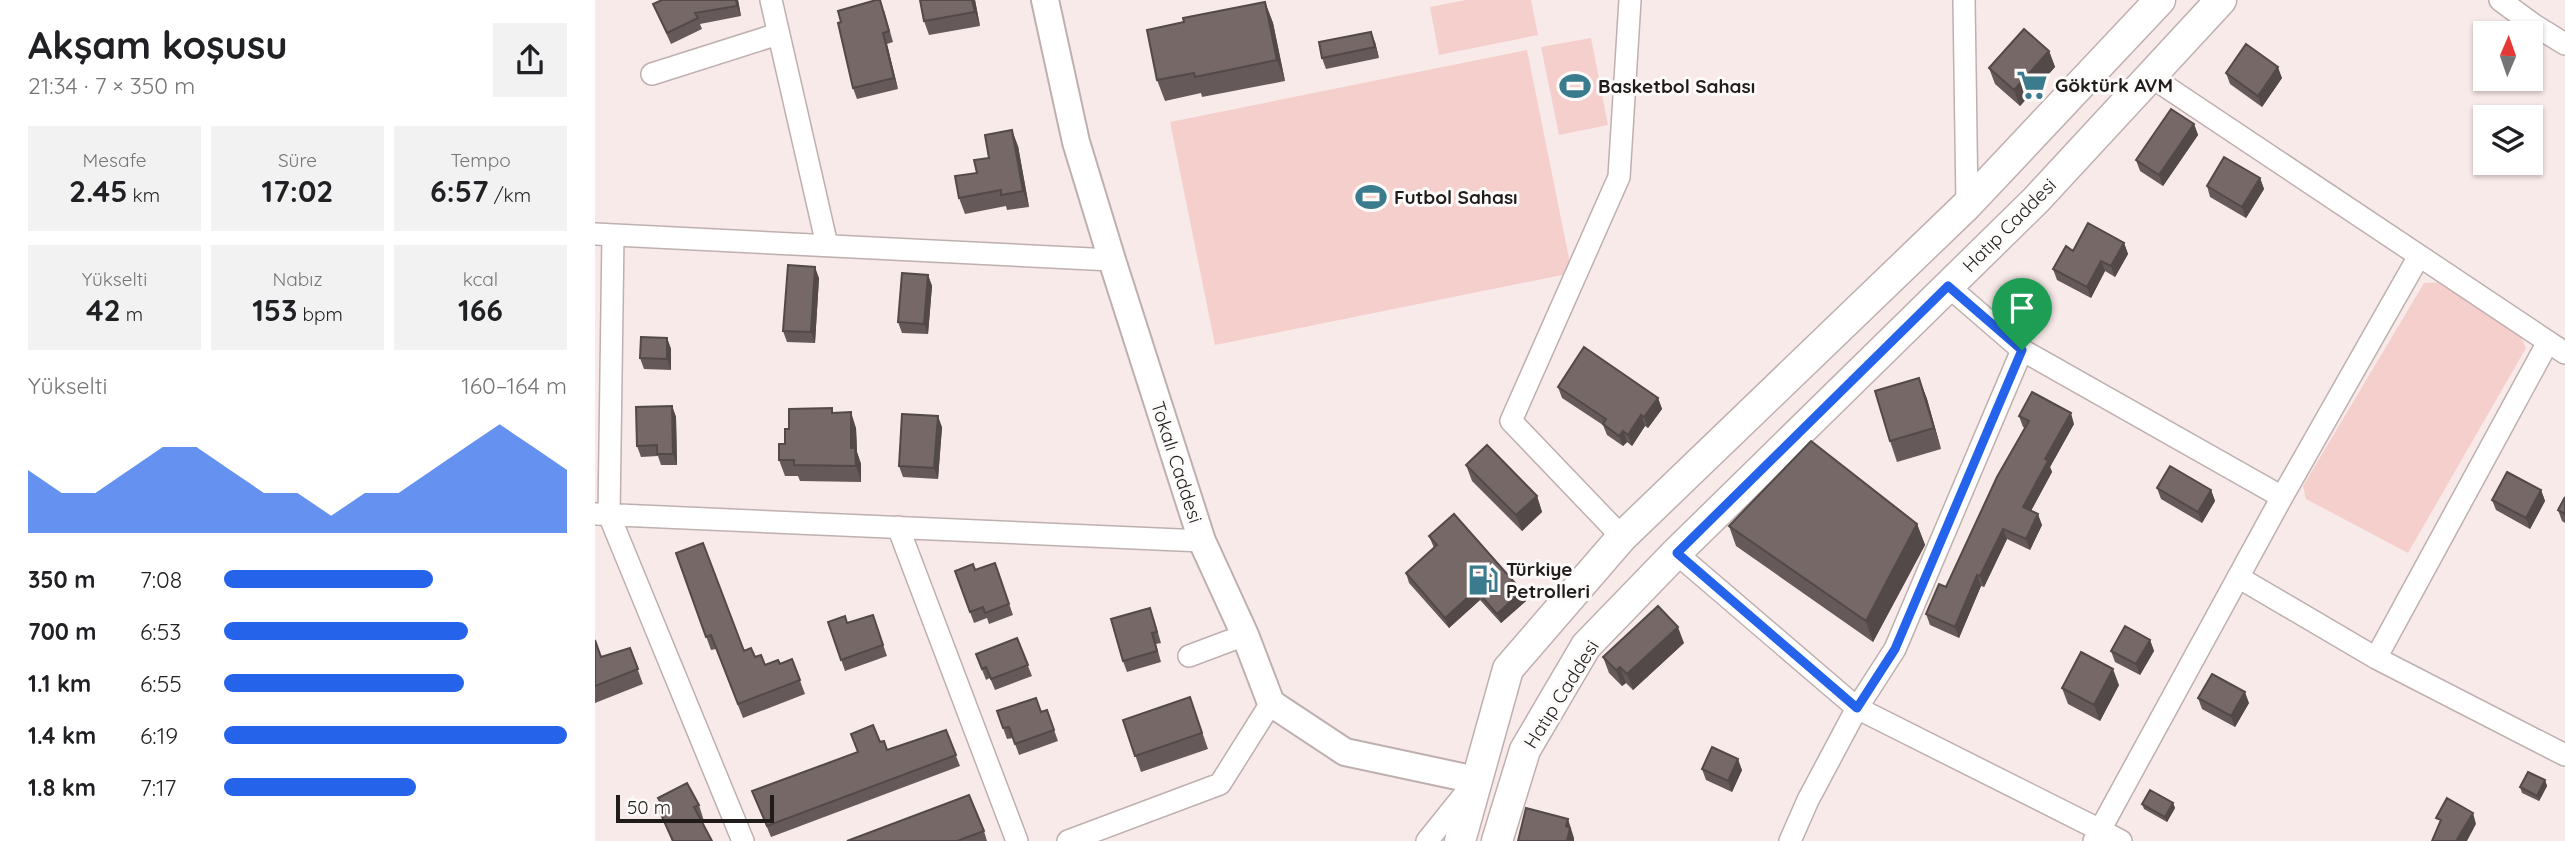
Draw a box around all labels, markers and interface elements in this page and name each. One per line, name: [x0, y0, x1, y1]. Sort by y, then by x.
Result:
text: Akşam koşusu: [28, 21, 288, 69]
north arrow: [2473, 21, 2543, 91]
map controls: [2473, 21, 2543, 175]
button: share: [493, 23, 567, 97]
supermarket icon: Göktürk AVM: [2015, 68, 2049, 102]
sports icon: Basketbol Sahası: [1558, 69, 1592, 103]
text: 21:34 · 7 × 350 m: [28, 71, 195, 100]
place label: Göktürk AVM: [2055, 73, 2173, 97]
place label: Basketbol Sahası: [1598, 74, 1755, 98]
button: layers: [2473, 105, 2543, 175]
text: Mesafe: [83, 148, 146, 172]
text: Süre: [278, 148, 317, 172]
text: Tempo: [450, 148, 511, 172]
text: 2.45: [69, 172, 127, 210]
text: 17:02: [262, 172, 333, 210]
text: 6:57: [430, 172, 488, 210]
street label: Hatıp Caddesi: [1957, 173, 2061, 277]
sports icon: Futbol Sahası: [1354, 180, 1388, 214]
text: km: [127, 183, 160, 207]
text: /km: [488, 183, 531, 207]
place label: Futbol Sahası: [1394, 185, 1518, 209]
text: Yükselti: [82, 267, 147, 291]
text: Nabız: [272, 267, 323, 291]
text: kcal: [463, 267, 498, 291]
pin: [1992, 278, 2052, 350]
icon: arrive: [2003, 289, 2041, 327]
text: 42: [86, 291, 121, 329]
text: 153: [252, 291, 297, 329]
text: 166: [458, 291, 503, 329]
text: m: [121, 302, 143, 326]
text: bpm: [297, 302, 343, 326]
text: Yükselti: [28, 371, 107, 400]
text: 160–164 m: [461, 371, 567, 400]
street label: Tokalı Caddesi: [1146, 398, 1208, 526]
place label: Türkiye Petrolleri: [1506, 557, 1590, 603]
fuel station icon: Türkiye Petrolleri: [1466, 563, 1500, 597]
text: 350 m: [28, 565, 95, 594]
text: 7:08: [140, 565, 182, 594]
text: 700 m: [28, 617, 97, 646]
text: 6:53: [140, 617, 181, 646]
street label: Hatıp Caddesi: [1518, 635, 1604, 753]
text: 1.1 km: [28, 669, 91, 698]
text: 6:55: [140, 669, 182, 698]
text: 1.4 km: [28, 721, 96, 750]
text: 6:19: [140, 721, 178, 750]
text: 1.8 km: [28, 773, 96, 802]
text: 7:17: [140, 773, 176, 802]
scale bar: [616, 792, 773, 824]
text: 50 m: [627, 795, 671, 819]

